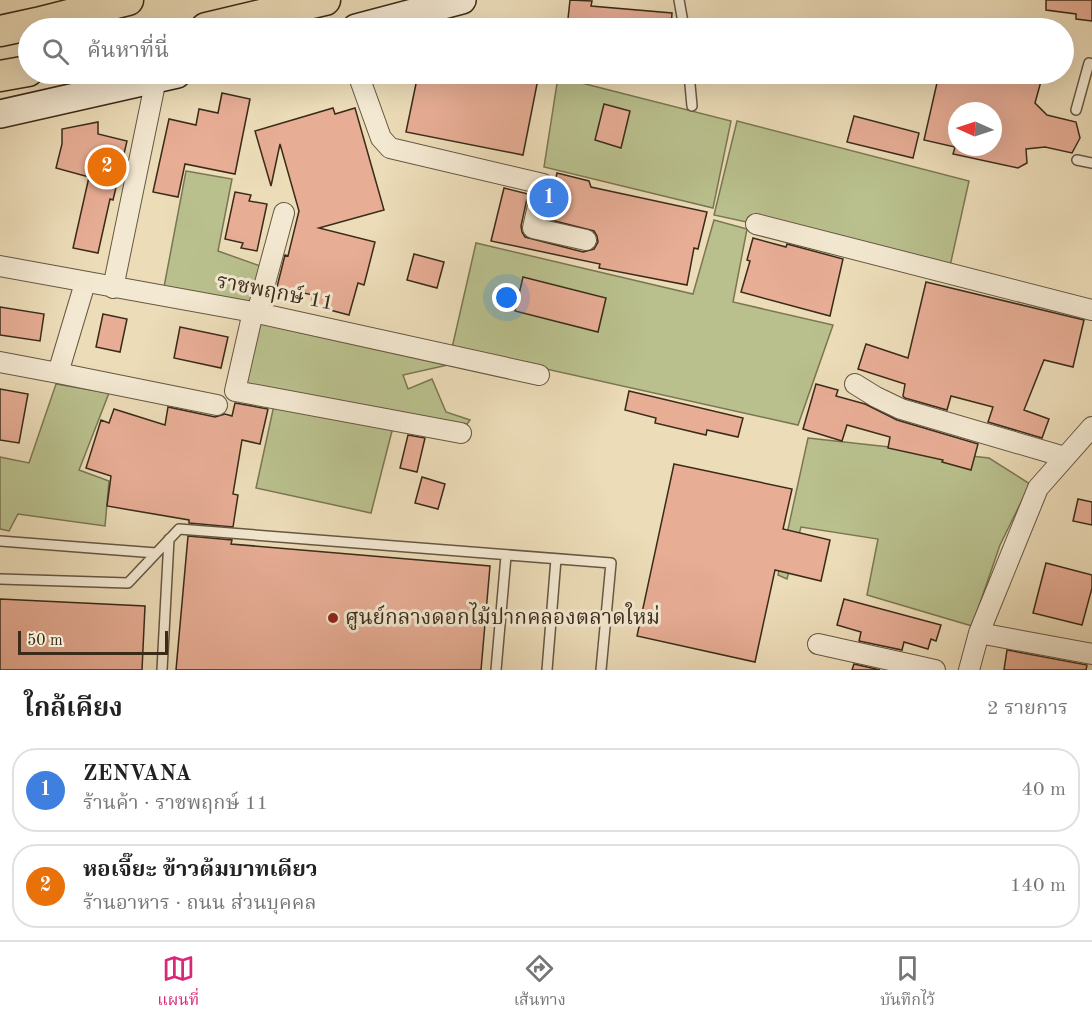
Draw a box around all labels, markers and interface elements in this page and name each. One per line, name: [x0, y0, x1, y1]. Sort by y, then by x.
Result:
search box: [18, 18, 1074, 84]
icon: search: [39, 35, 72, 68]
text: ค้นหาที่นี่: [87, 40, 169, 62]
north arrow: [948, 102, 1002, 156]
pin: 2: [88, 144, 126, 190]
pin: 1: [530, 176, 568, 220]
street label: ราชพฤกษ์ 11: [215, 267, 336, 315]
your location: [492, 283, 521, 312]
place label: ศูนย์กลางดอกไม้ปากคลองตลาดใหม่: [345, 602, 660, 630]
marker: ศูนย์กลางดอกไม้ปากคลองตลาดใหม่: [326, 611, 340, 625]
scale bar: [18, 628, 168, 656]
text: 50 m: [27, 633, 63, 649]
text: ใกล้เคียง: [24, 696, 123, 722]
text: 2 รายการ: [987, 699, 1068, 719]
text: ZENVANA: [83, 763, 192, 785]
text: 1: [40, 780, 51, 800]
text: 40 m: [1021, 780, 1066, 800]
text: ร้านค้า · ราชพฤกษ์ 11: [83, 794, 268, 814]
text: หอเจี๊ยะ ข้าวต้มบาทเดียว: [83, 859, 318, 881]
text: 2: [40, 876, 51, 896]
text: 140 m: [1010, 876, 1066, 896]
text: ร้านอาหาร · ถนน ส่วนบุคคล: [83, 894, 316, 914]
tab: แผนที่: [157, 952, 199, 1014]
tab: เส้นทาง: [514, 952, 566, 1014]
tab: บันทึกไว้: [880, 952, 935, 1014]

